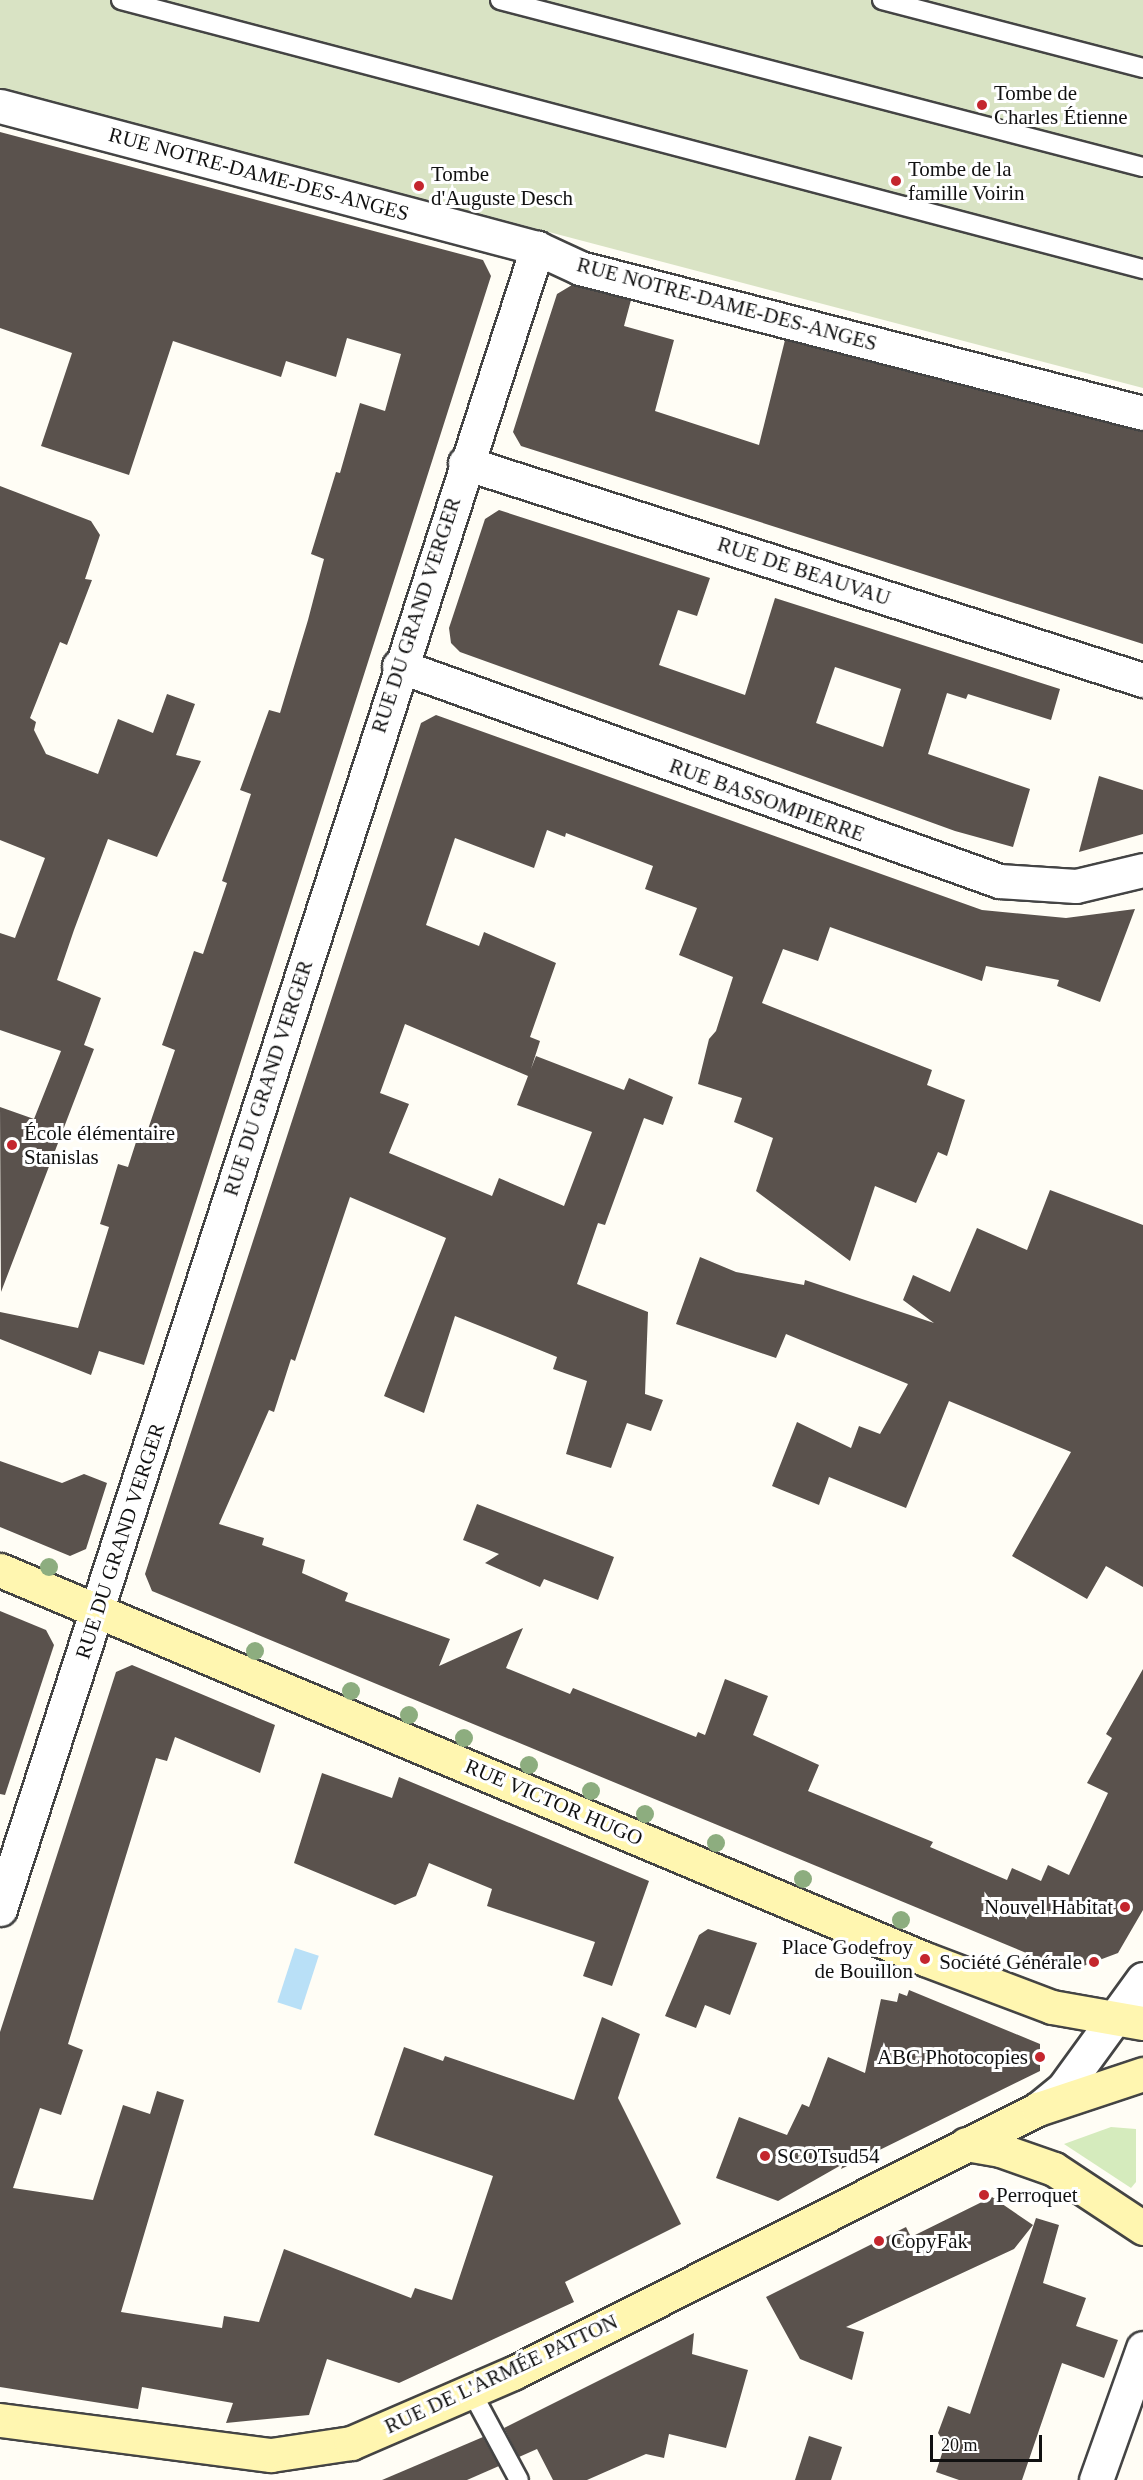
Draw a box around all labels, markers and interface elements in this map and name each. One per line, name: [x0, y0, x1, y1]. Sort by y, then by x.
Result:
place label: Tombe de Charles Étienne: [994, 80, 1128, 130]
marker: Tombe de Charles Étienne: [975, 98, 989, 112]
street label: RUE NOTRE-DAME-DES-ANGES: [106, 122, 412, 226]
place label: Tombe de la famille Voirin: [908, 156, 1025, 206]
place label: Tombe d'Auguste Desch: [431, 161, 573, 211]
marker: Tombe de la famille Voirin: [889, 174, 903, 188]
marker: Tombe d'Auguste Desch: [412, 179, 426, 193]
street label: RUE NOTRE-DAME-DES-ANGES: [574, 252, 880, 356]
street label: RUE DU GRAND VERGER: [366, 494, 466, 736]
street label: RUE DE BEAUVAU: [714, 531, 894, 611]
street label: RUE BASSOMPIERRE: [666, 753, 868, 847]
street label: RUE DU GRAND VERGER: [218, 957, 318, 1199]
place label: École élémentaire Stanislas: [24, 1120, 175, 1170]
marker: École élémentaire Stanislas: [5, 1138, 19, 1152]
street label: RUE DU GRAND VERGER: [70, 1420, 170, 1662]
street label: RUE VICTOR HUGO: [461, 1753, 647, 1851]
place label: Nouvel Habitat: [984, 1894, 1113, 1920]
marker: Nouvel Habitat: [1118, 1900, 1132, 1914]
place label: Place Godefroy de Bouillon: [782, 1934, 913, 1984]
place label: Société Générale: [939, 1949, 1082, 1975]
marker: Place Godefroy de Bouillon: [918, 1952, 932, 1966]
marker: Société Générale: [1087, 1955, 1101, 1969]
place label: ABC Photocopies: [877, 2044, 1028, 2070]
marker: ABC Photocopies: [1033, 2050, 1047, 2064]
place label: SCOTsud54: [777, 2143, 879, 2169]
marker: SCOTsud54: [758, 2149, 772, 2163]
place label: Perroquet: [996, 2182, 1078, 2208]
marker: Perroquet: [977, 2188, 991, 2202]
place label: CopyFak: [891, 2228, 968, 2254]
marker: CopyFak: [872, 2234, 886, 2248]
street label: RUE DE L'ARMÉE PATTON: [381, 2309, 621, 2439]
scale bar: [933, 2423, 1046, 2461]
text: 20 m: [941, 2435, 978, 2455]

